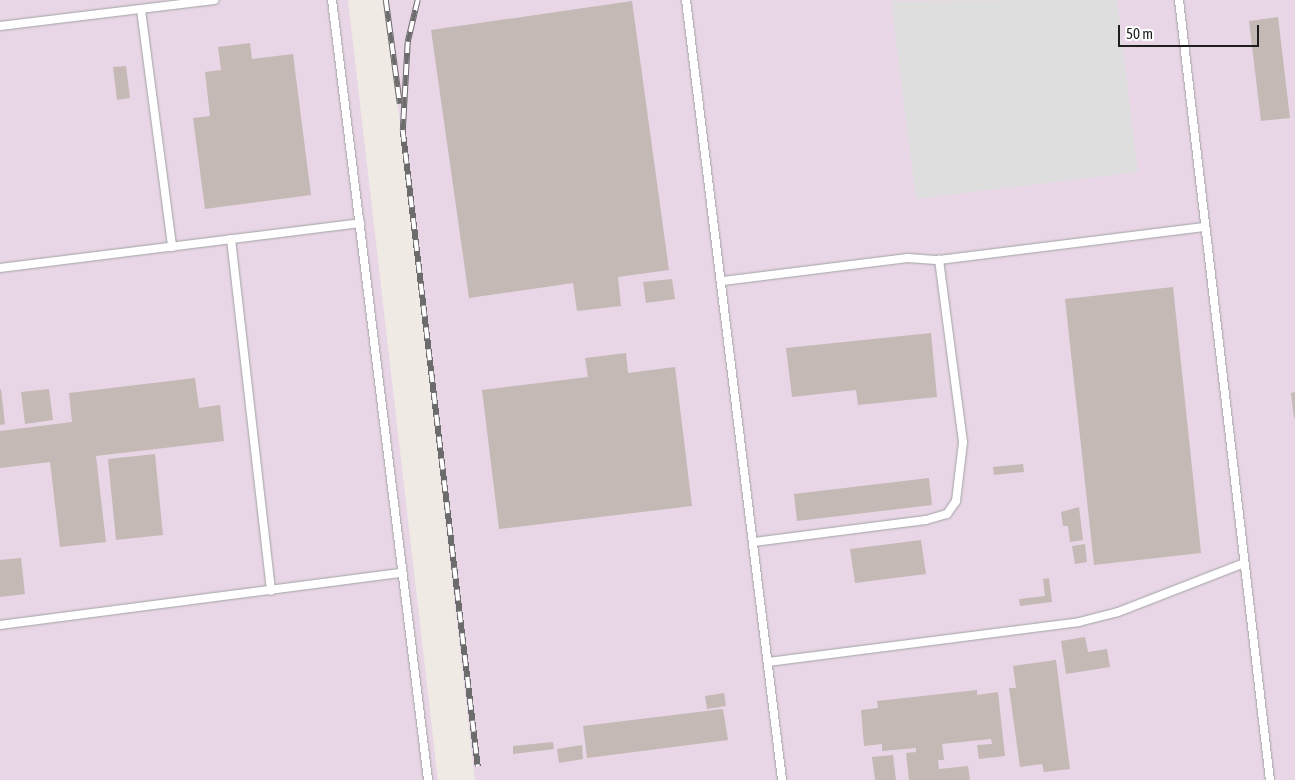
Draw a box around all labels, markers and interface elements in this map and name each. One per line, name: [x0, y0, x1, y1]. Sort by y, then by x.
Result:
scale bar: [1120, 15, 1261, 47]
text: 50 m: [1126, 25, 1153, 42]

